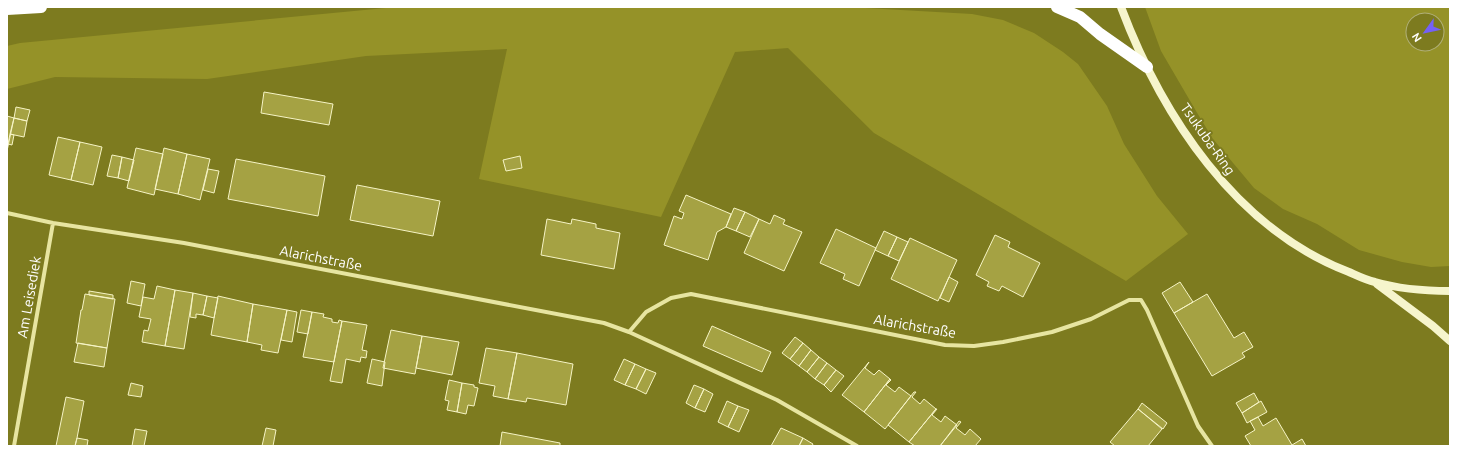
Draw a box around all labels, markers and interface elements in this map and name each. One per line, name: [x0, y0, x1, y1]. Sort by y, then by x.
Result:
north arrow: [1405, 12, 1445, 52]
text: N: [1409, 31, 1424, 44]
street label: Tsukuba-Ring: [1177, 100, 1239, 178]
street label: Alarichstraße: [279, 242, 363, 274]
street label: Am Leisediek: [14, 255, 44, 339]
street label: Alarichstraße: [873, 311, 957, 341]

